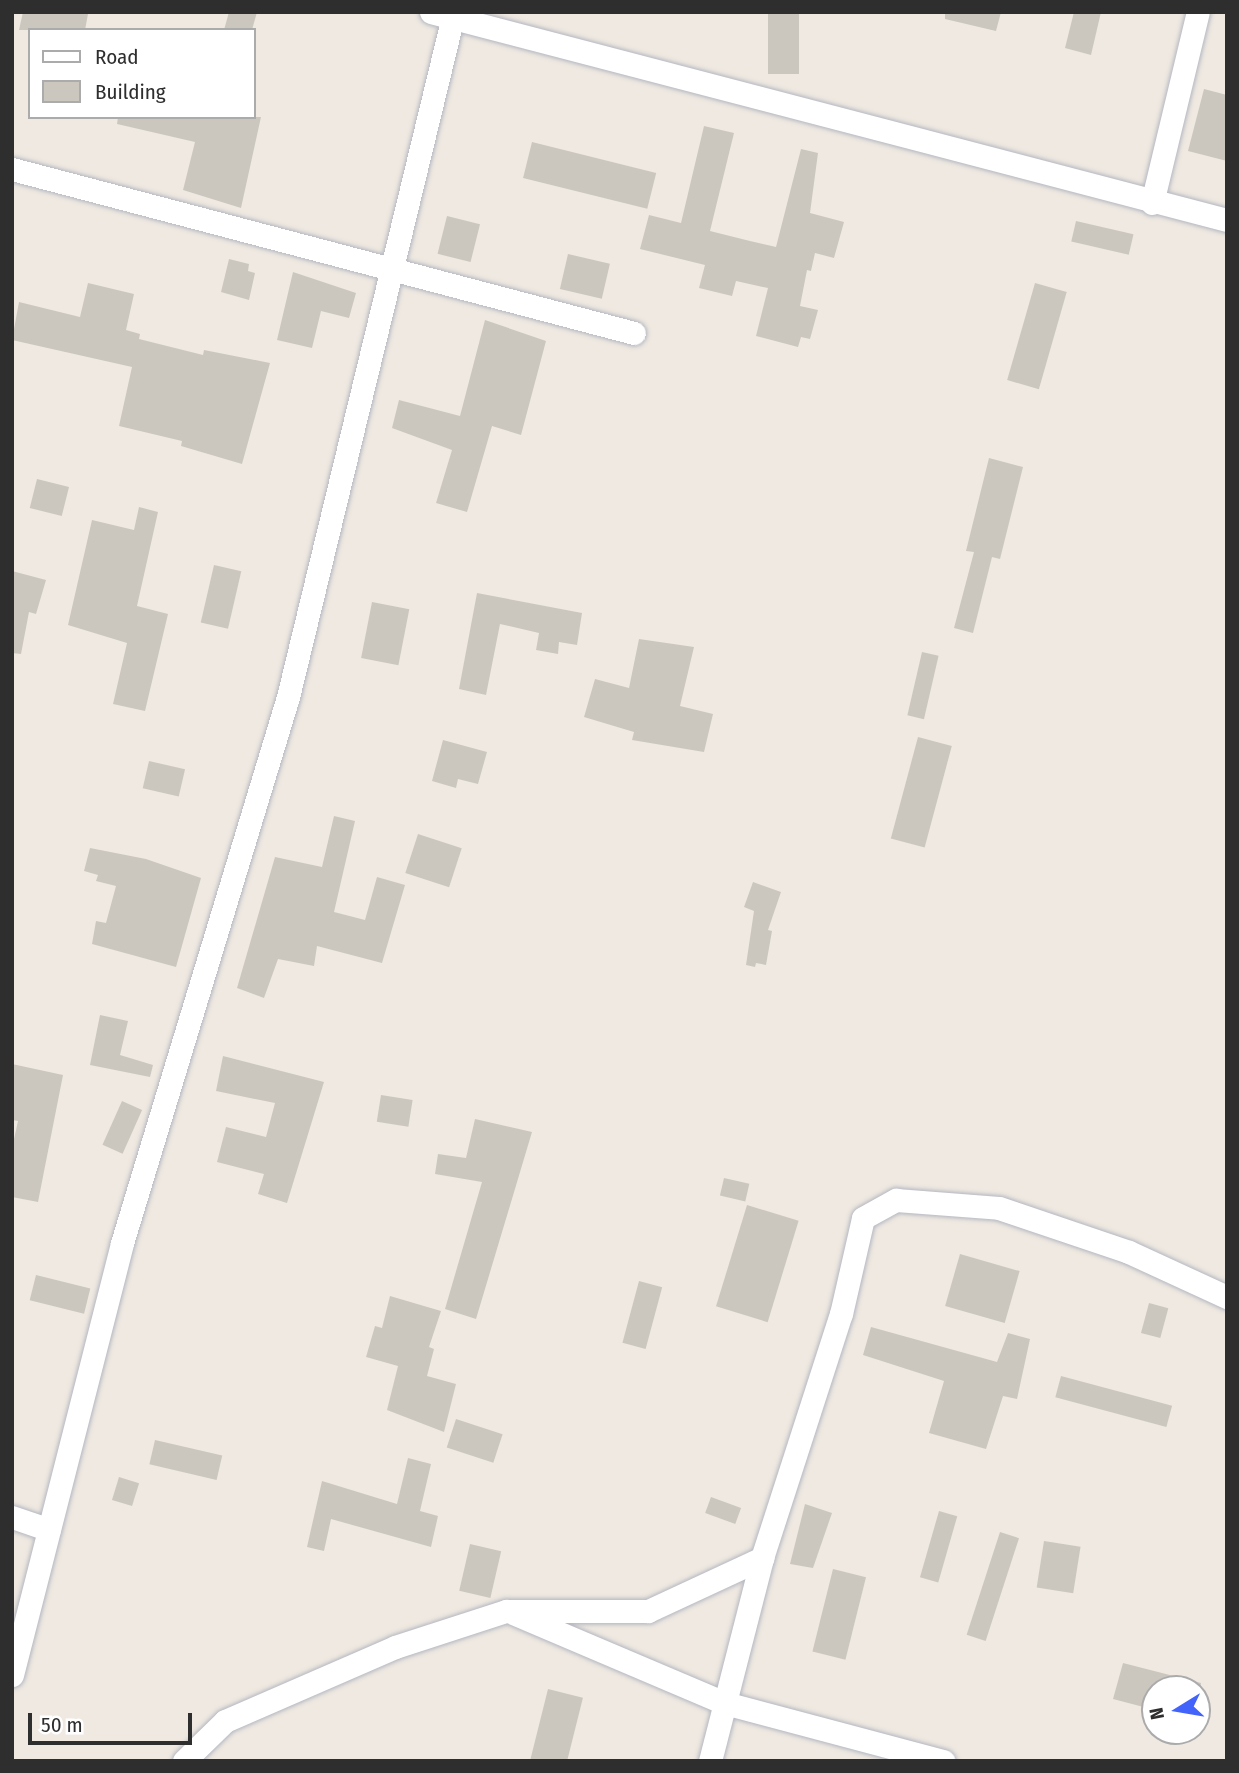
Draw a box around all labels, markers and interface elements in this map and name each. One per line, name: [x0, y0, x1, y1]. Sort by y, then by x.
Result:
legend: [28, 28, 256, 119]
text: Road: [95, 44, 139, 70]
text: Building: [95, 79, 166, 105]
north arrow: [1141, 1675, 1211, 1745]
scale bar: [32, 1700, 196, 1744]
text: N: [1144, 1706, 1169, 1722]
text: 50 m: [41, 1712, 83, 1738]

